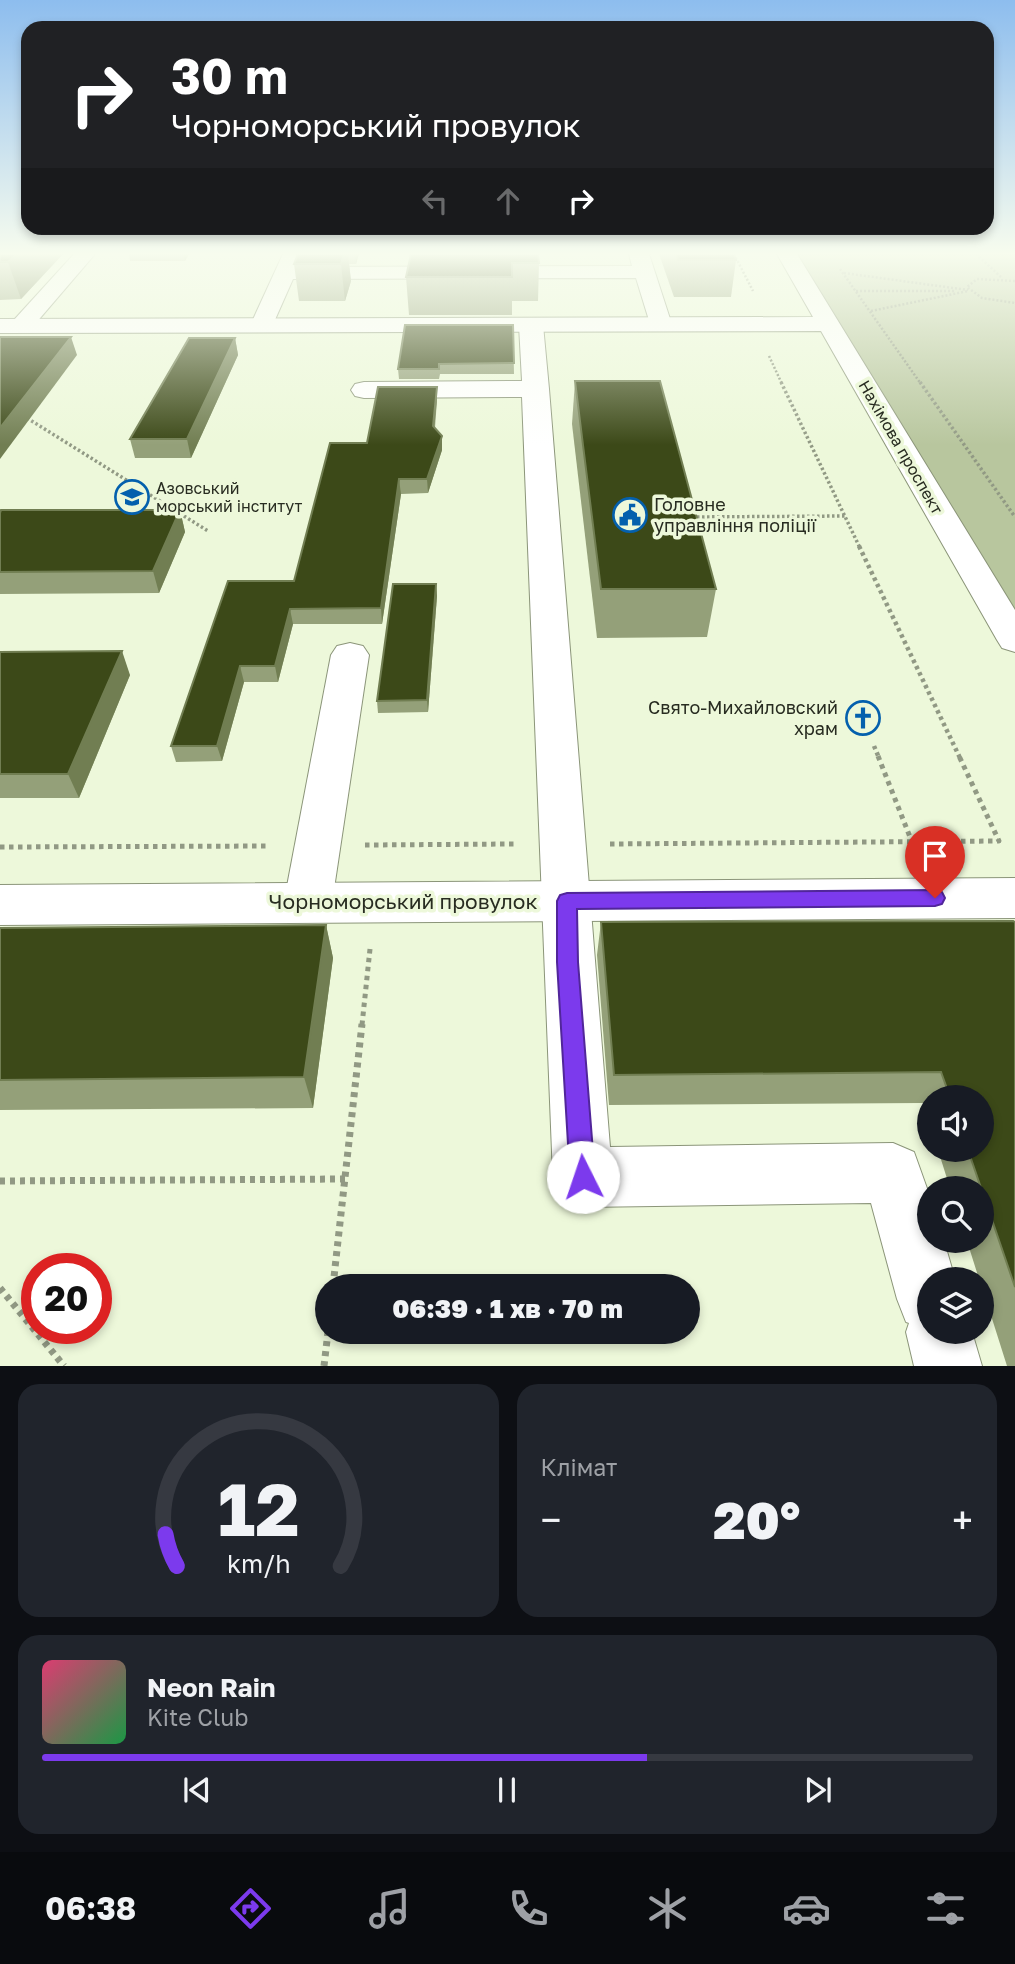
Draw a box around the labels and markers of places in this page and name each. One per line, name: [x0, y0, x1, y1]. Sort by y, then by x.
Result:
school or university icon: Азовський морський інститут: [113, 478, 151, 516]
place label: Азовський морський інститут: [156, 478, 303, 516]
place label: Головне управління поліції: [654, 493, 817, 536]
public building icon: Головне управління поліції: [611, 496, 649, 534]
place label: Свято-Михайловский храм: [648, 696, 838, 739]
church icon: Свято-Михайловский храм: [844, 699, 882, 737]
pin: [905, 826, 965, 898]

